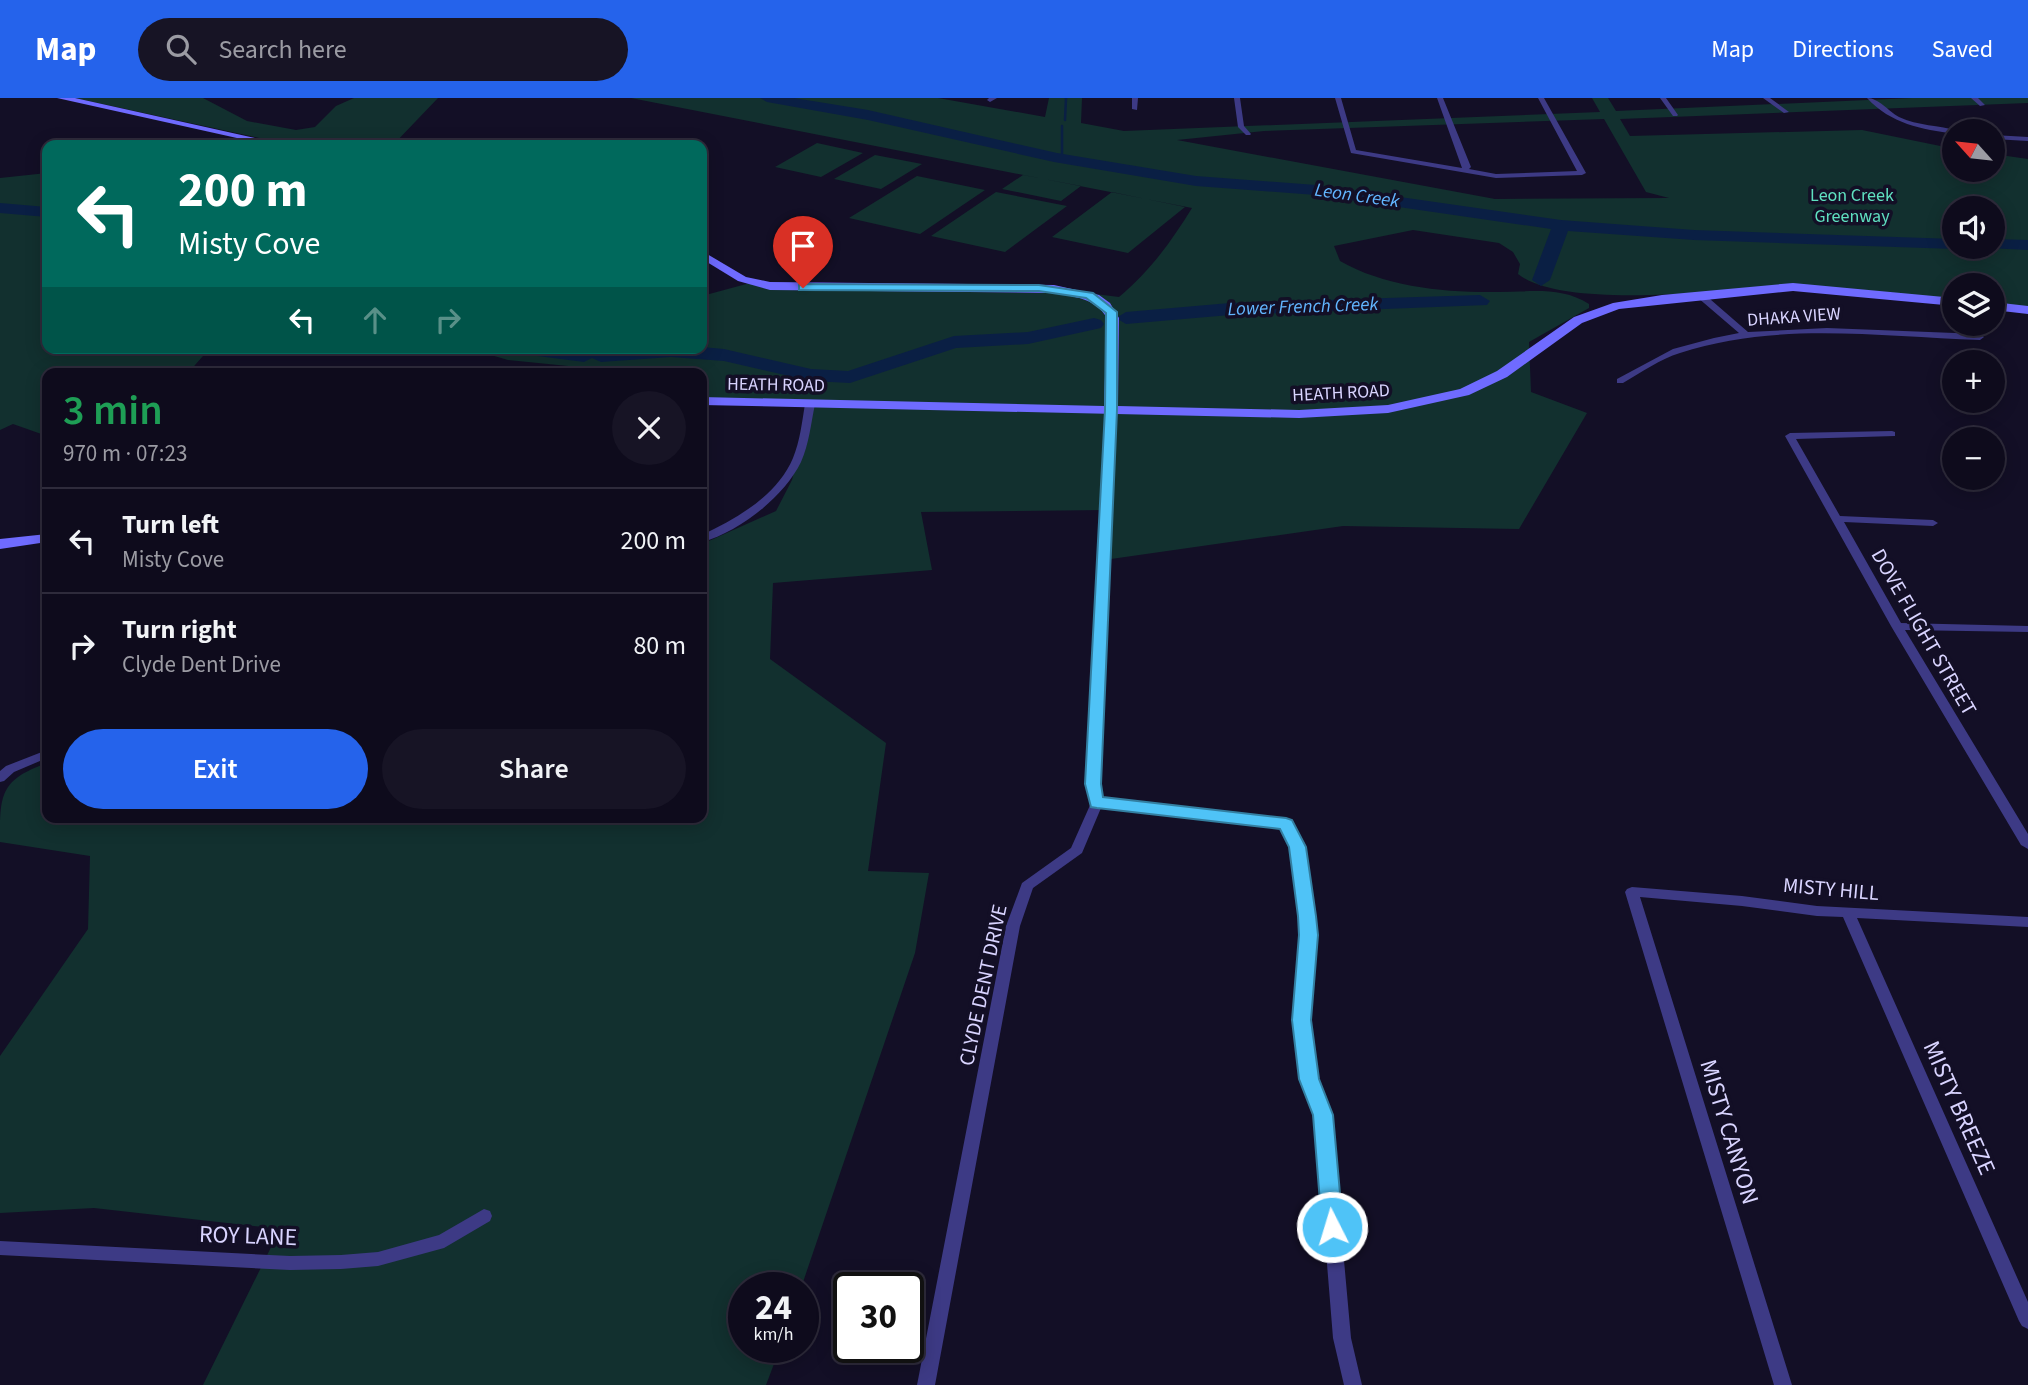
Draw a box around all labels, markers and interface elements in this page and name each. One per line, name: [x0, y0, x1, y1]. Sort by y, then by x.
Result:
search box: [138, 18, 628, 81]
text: Map: [35, 26, 96, 73]
icon: search: [162, 30, 200, 68]
text: Search here: [218, 31, 347, 68]
text: Map: [1711, 32, 1754, 67]
text: Directions: [1792, 32, 1894, 67]
text: Saved: [1932, 32, 1993, 67]
north arrow: [1942, 119, 2006, 182]
map controls: [1942, 119, 2005, 490]
text: 200 m: [178, 156, 307, 226]
icon: left: [63, 168, 154, 259]
water label: Leon Creek: [1313, 177, 1402, 215]
park label: Leon Creek Greenway: [1810, 183, 1894, 229]
button: sound: [1942, 196, 2005, 259]
pin: [773, 216, 833, 288]
text: Misty Cove: [178, 221, 320, 267]
icon: arrive: [784, 227, 822, 265]
button: layers: [1942, 273, 2005, 336]
water label: Lower French Creek: [1227, 291, 1380, 323]
icon: left: [283, 301, 321, 339]
icon: ahead: [356, 301, 394, 339]
icon: right: [429, 301, 467, 339]
street label: DHAKA VIEW: [1746, 301, 1842, 333]
button: +: [1942, 350, 2005, 413]
street label: HEATH ROAD: [727, 372, 825, 398]
street label: HEATH ROAD: [1291, 378, 1391, 408]
text: 3 min: [63, 381, 163, 441]
button: close: [612, 391, 686, 465]
button: −: [1942, 427, 2005, 490]
text: 970 m · 07:23: [63, 437, 187, 470]
text: Turn left: [122, 506, 219, 543]
icon: left: [63, 522, 101, 560]
text: 200 m: [620, 522, 686, 559]
text: Misty Cove: [122, 543, 224, 576]
street label: DOVE FLIGHT STREET: [1864, 543, 1984, 721]
text: Turn right: [122, 611, 237, 648]
icon: right: [63, 627, 101, 665]
text: 80 m: [633, 627, 686, 664]
text: Clyde Dent Drive: [122, 648, 281, 681]
button: Exit: [63, 729, 368, 809]
button: Share: [382, 729, 686, 809]
street label: MISTY HILL: [1782, 870, 1880, 908]
street label: CLYDE DENT DRIVE: [951, 902, 1015, 1068]
street label: MISTY BREEZE: [1914, 1035, 2004, 1181]
street label: MISTY CANYON: [1690, 1055, 1768, 1209]
position arrow: [1295, 1190, 1369, 1264]
street label: ROY LANE: [198, 1217, 298, 1255]
speed limit sign: 30: [833, 1272, 924, 1363]
text: 24: [755, 1283, 792, 1333]
text: km/h: [754, 1322, 793, 1347]

